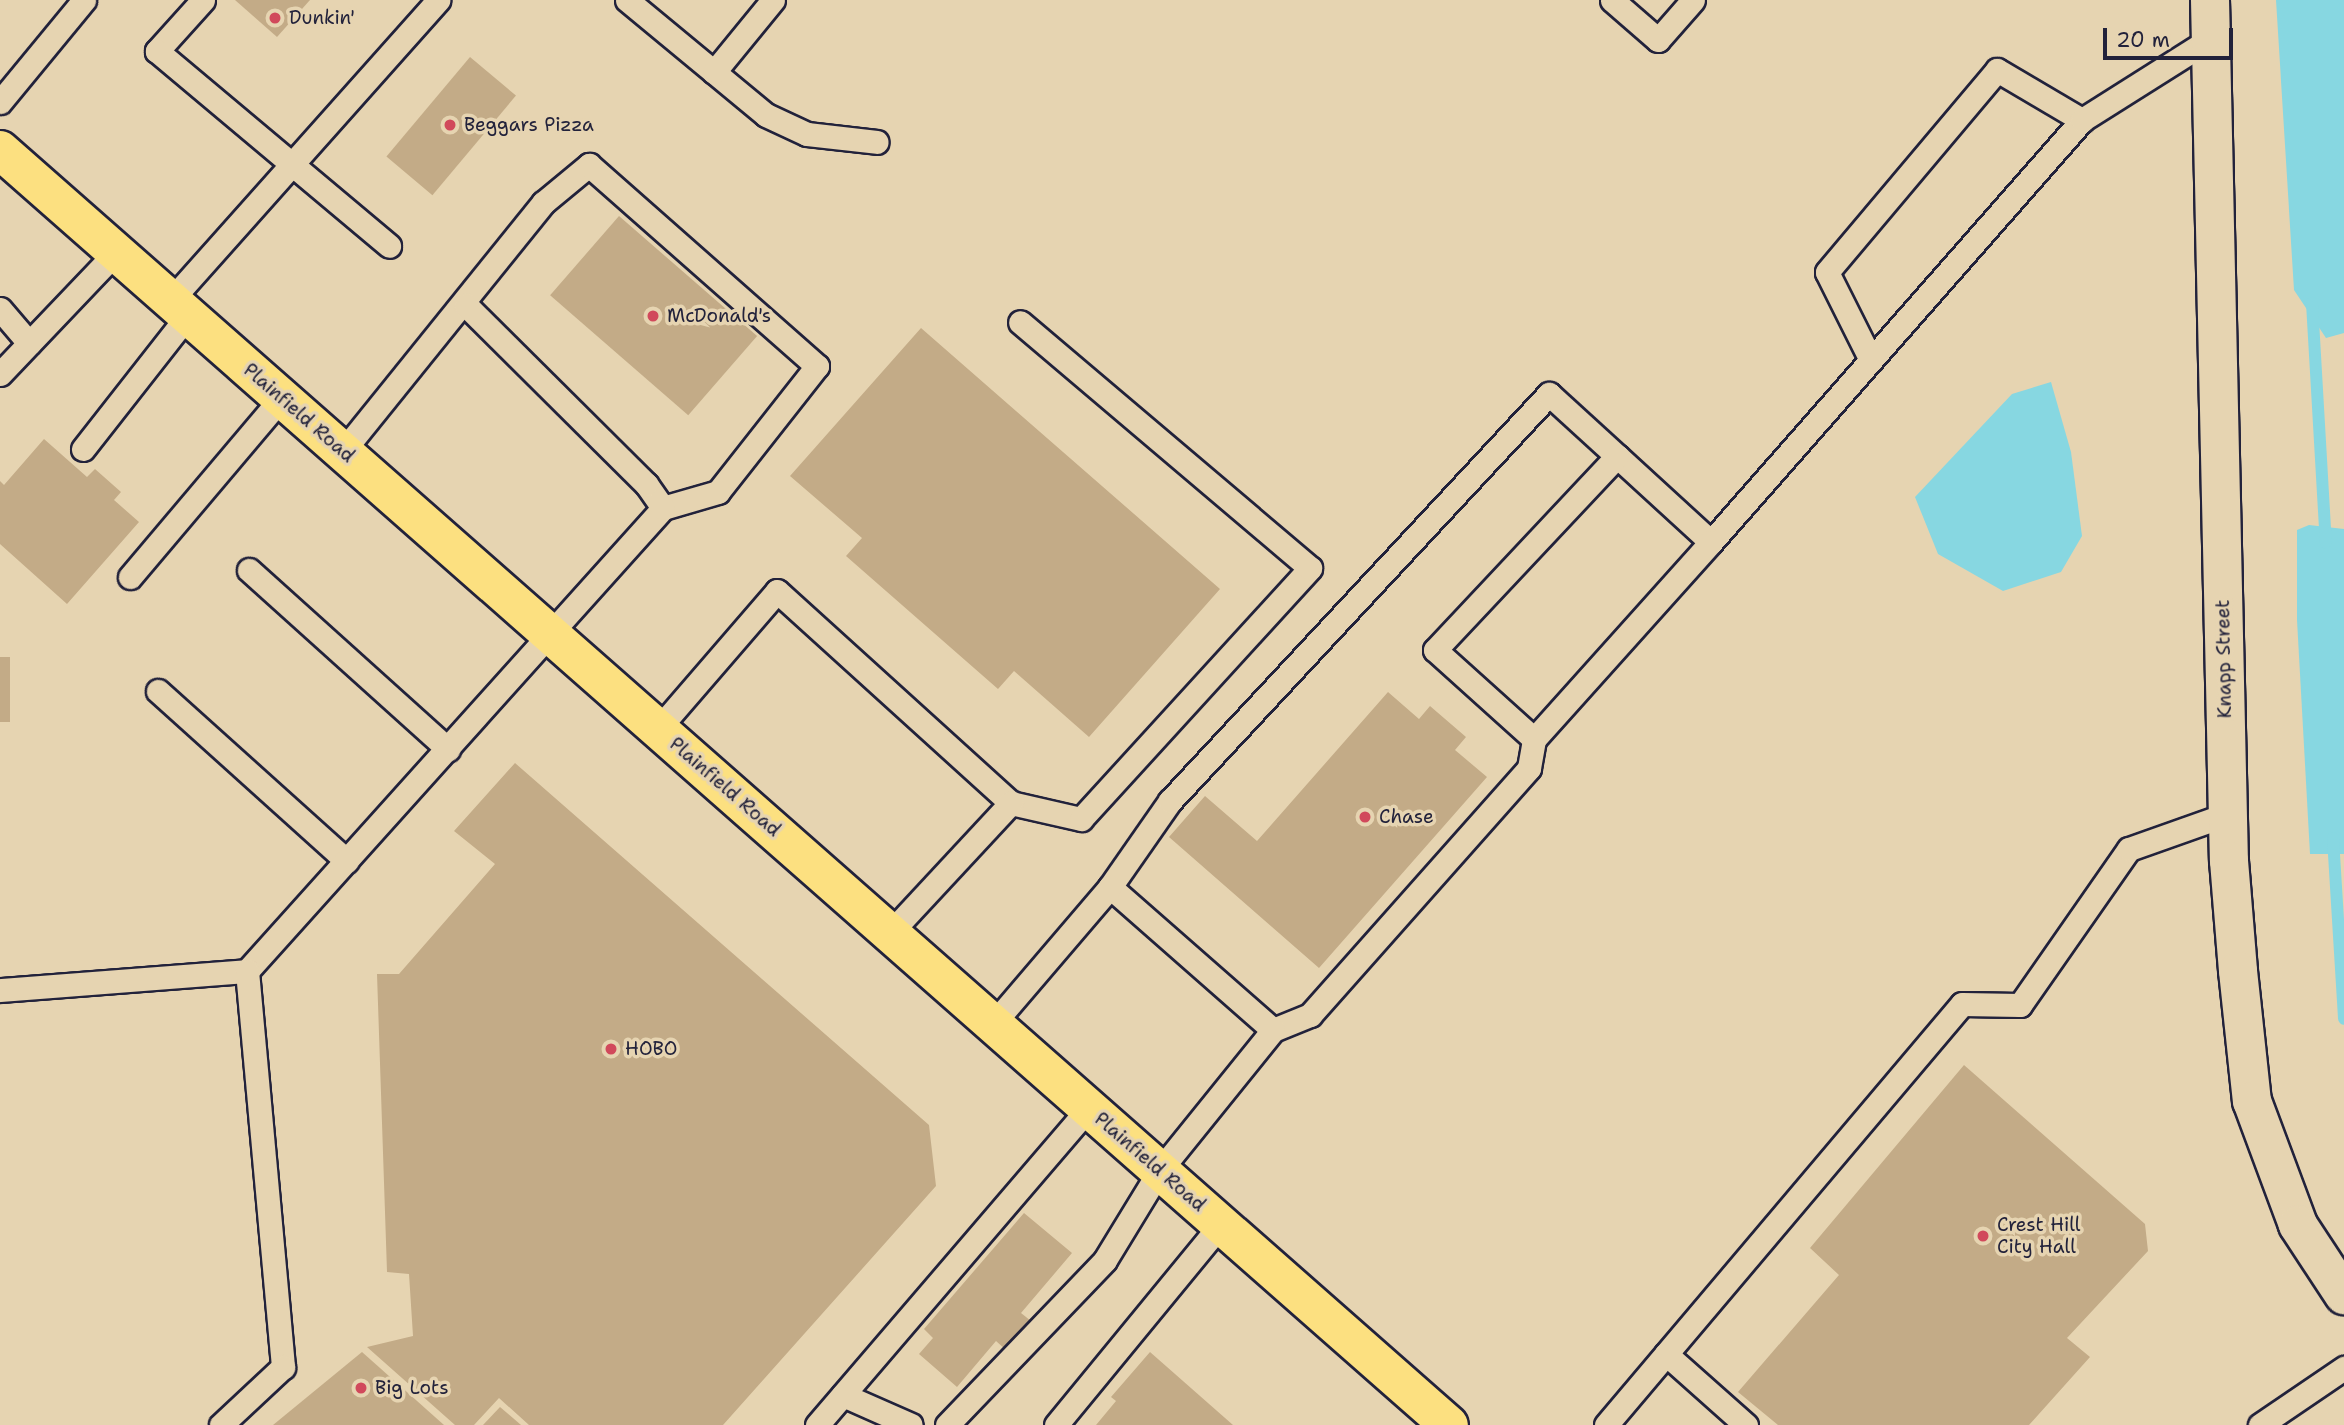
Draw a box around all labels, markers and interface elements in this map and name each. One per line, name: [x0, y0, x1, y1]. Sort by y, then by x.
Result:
place label: Dunkin': [289, 7, 355, 29]
marker: Dunkin': [267, 10, 283, 26]
scale bar: [2106, 14, 2236, 58]
text: 20 m: [2116, 26, 2170, 54]
place label: Beggars Pizza: [464, 114, 594, 136]
marker: Beggars Pizza: [442, 117, 458, 133]
place label: McDonald's: [667, 305, 771, 327]
marker: McDonald's: [645, 308, 661, 324]
street label: Plainfield Road: [239, 359, 359, 467]
street label: Knapp Street: [2212, 599, 2236, 719]
street label: Plainfield Road: [665, 733, 785, 841]
place label: Chase: [1379, 806, 1434, 828]
marker: Chase: [1357, 809, 1373, 825]
place label: HOBO: [625, 1038, 678, 1060]
marker: HOBO: [603, 1041, 619, 1057]
street label: Plainfield Road: [1090, 1108, 1210, 1216]
place label: Crest Hill City Hall: [1997, 1214, 2081, 1258]
marker: Crest Hill City Hall: [1975, 1228, 1991, 1244]
place label: Big Lots: [375, 1377, 449, 1399]
marker: Big Lots: [353, 1380, 369, 1396]

